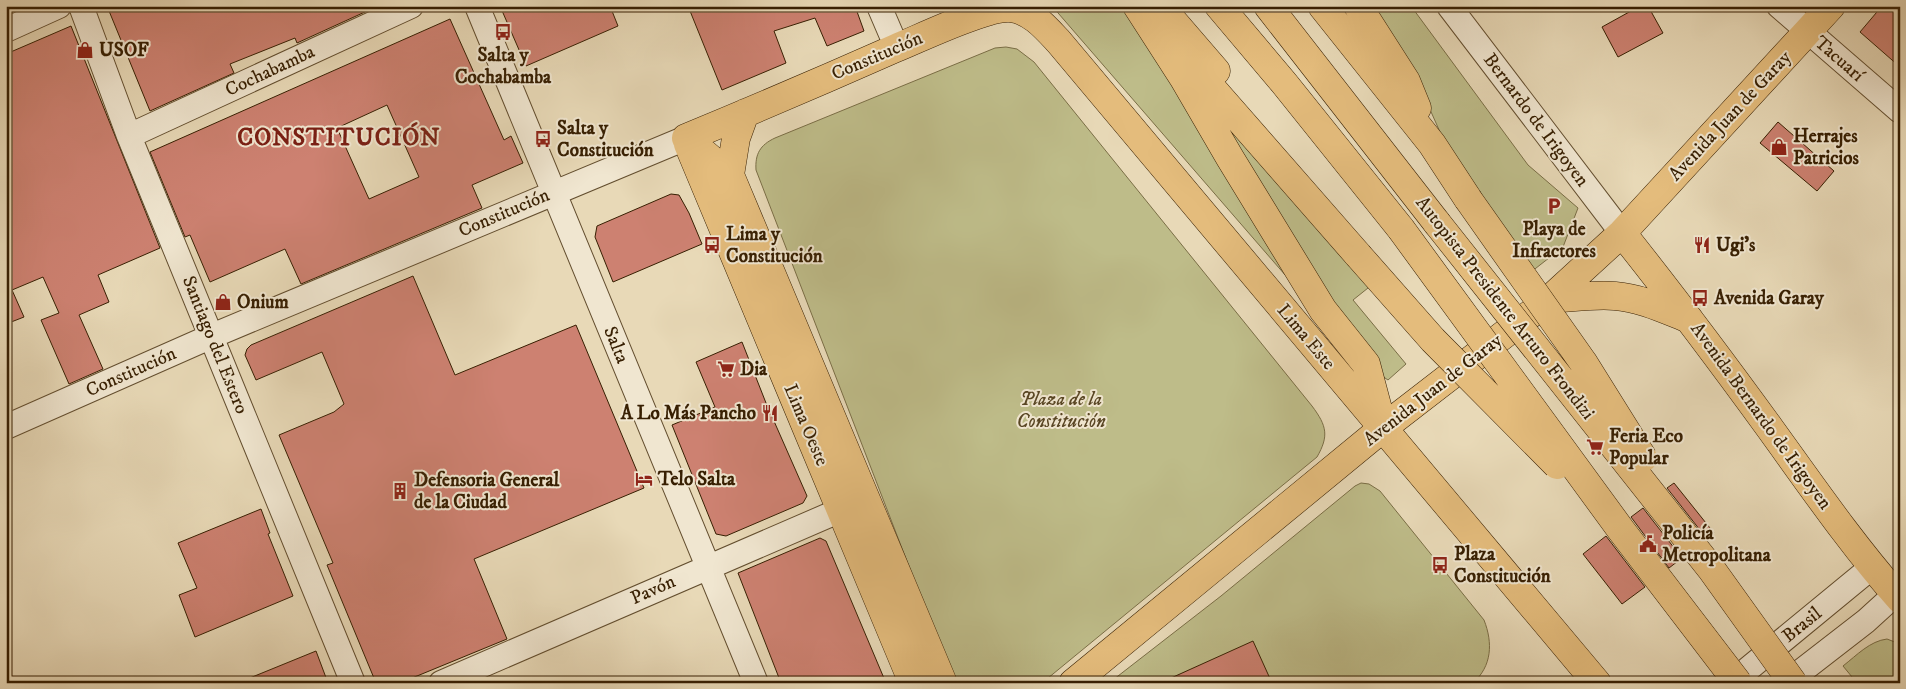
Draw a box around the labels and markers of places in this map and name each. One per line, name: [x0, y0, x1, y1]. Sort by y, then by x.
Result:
bus stop icon: Salta y Cochabamba: [493, 22, 513, 42]
place label: USOF: [99, 39, 149, 62]
shop icon: USOF: [75, 40, 95, 60]
place label: Salta y Cochabamba: [455, 44, 552, 89]
place label: Salta y Constitución: [557, 117, 655, 162]
place label: Herrajes Patricios: [1793, 125, 1859, 170]
bus stop icon: Salta y Constitución: [533, 129, 553, 149]
shop icon: Herrajes Patricios: [1769, 137, 1789, 157]
parking icon: Playa de Infractores: [1544, 196, 1564, 216]
place label: Playa de Infractores: [1512, 218, 1596, 263]
place label: Lima y Constitución: [726, 223, 824, 268]
place label: Ugi's: [1716, 234, 1756, 257]
bus stop icon: Lima y Constitución: [702, 235, 722, 255]
restaurant icon: Ugi's: [1692, 235, 1712, 255]
place label: Avenida Garay: [1713, 287, 1825, 310]
bus stop icon: Avenida Garay: [1690, 288, 1710, 308]
place label: Onium: [237, 291, 289, 314]
shop icon: Onium: [213, 292, 233, 312]
place label: Dia: [740, 358, 768, 381]
supermarket icon: Dia: [716, 359, 736, 379]
place label: A Lo Más Pancho: [620, 402, 756, 425]
restaurant icon: A Lo Más Pancho: [760, 403, 780, 423]
place label: Feria Eco Popular: [1609, 425, 1683, 470]
supermarket icon: Feria Eco Popular: [1585, 437, 1605, 457]
place label: Telo Salta: [657, 468, 736, 491]
place label: Defensoria General de la Ciudad: [414, 469, 559, 514]
hotel icon: Telo Salta: [634, 469, 654, 489]
building icon: Defensoria General de la Ciudad: [390, 481, 410, 501]
place label: Policía Metropolitana: [1662, 522, 1772, 567]
public building icon: Policía Metropolitana: [1638, 534, 1658, 554]
place label: Plaza Constitución: [1454, 543, 1552, 588]
bus stop icon: Plaza Constitución: [1430, 555, 1450, 575]

